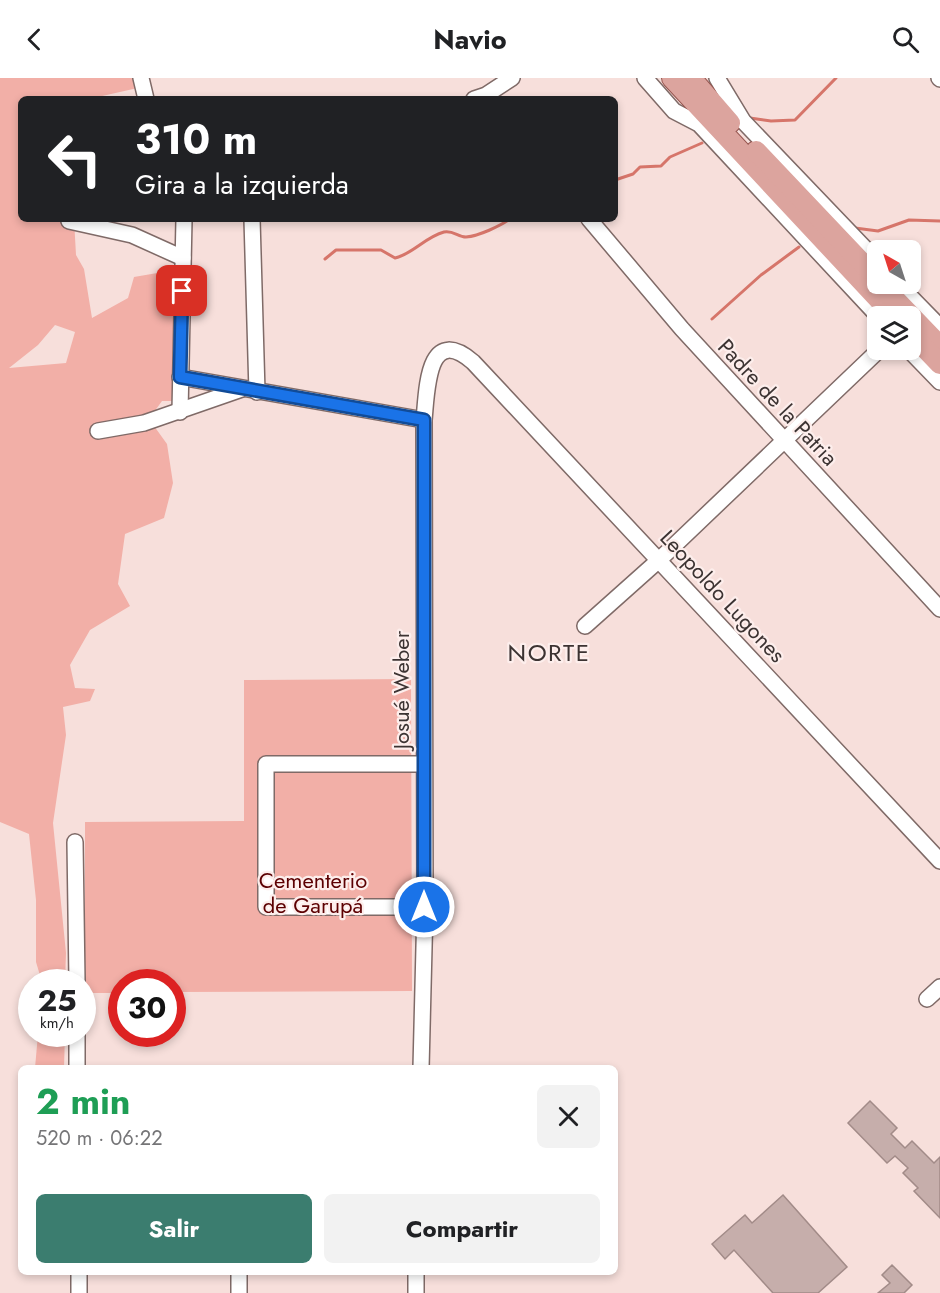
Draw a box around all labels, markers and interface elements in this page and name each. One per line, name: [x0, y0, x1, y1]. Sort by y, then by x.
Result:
text: Navio: [433, 20, 507, 59]
icon: back: [18, 23, 51, 56]
icon: search: [889, 23, 922, 56]
text: 310 m: [135, 109, 257, 170]
icon: left: [36, 120, 114, 198]
text: Gira a la izquierda: [135, 165, 349, 204]
north arrow: [867, 240, 921, 294]
map controls: [867, 240, 921, 360]
pin: [156, 265, 207, 316]
icon: arrive: [165, 274, 198, 307]
button: layers: [867, 306, 921, 360]
street label: Padre de la Patria: [711, 331, 845, 473]
street label: Leopoldo Lugones: [653, 522, 793, 670]
street label: Josué Weber: [385, 630, 417, 752]
district label: NORTE: [508, 635, 590, 670]
park label: Cementerio de Garupá: [259, 864, 367, 921]
position arrow: [392, 875, 456, 939]
speed limit sign: 30: [108, 969, 186, 1047]
text: 25: [37, 979, 77, 1022]
text: km/h: [40, 1012, 74, 1034]
text: 2 min: [36, 1075, 131, 1127]
button: close: [537, 1085, 600, 1148]
text: 520 m · 06:22: [36, 1124, 163, 1153]
button: Salir: [36, 1194, 312, 1263]
button: Compartir: [324, 1194, 600, 1263]

